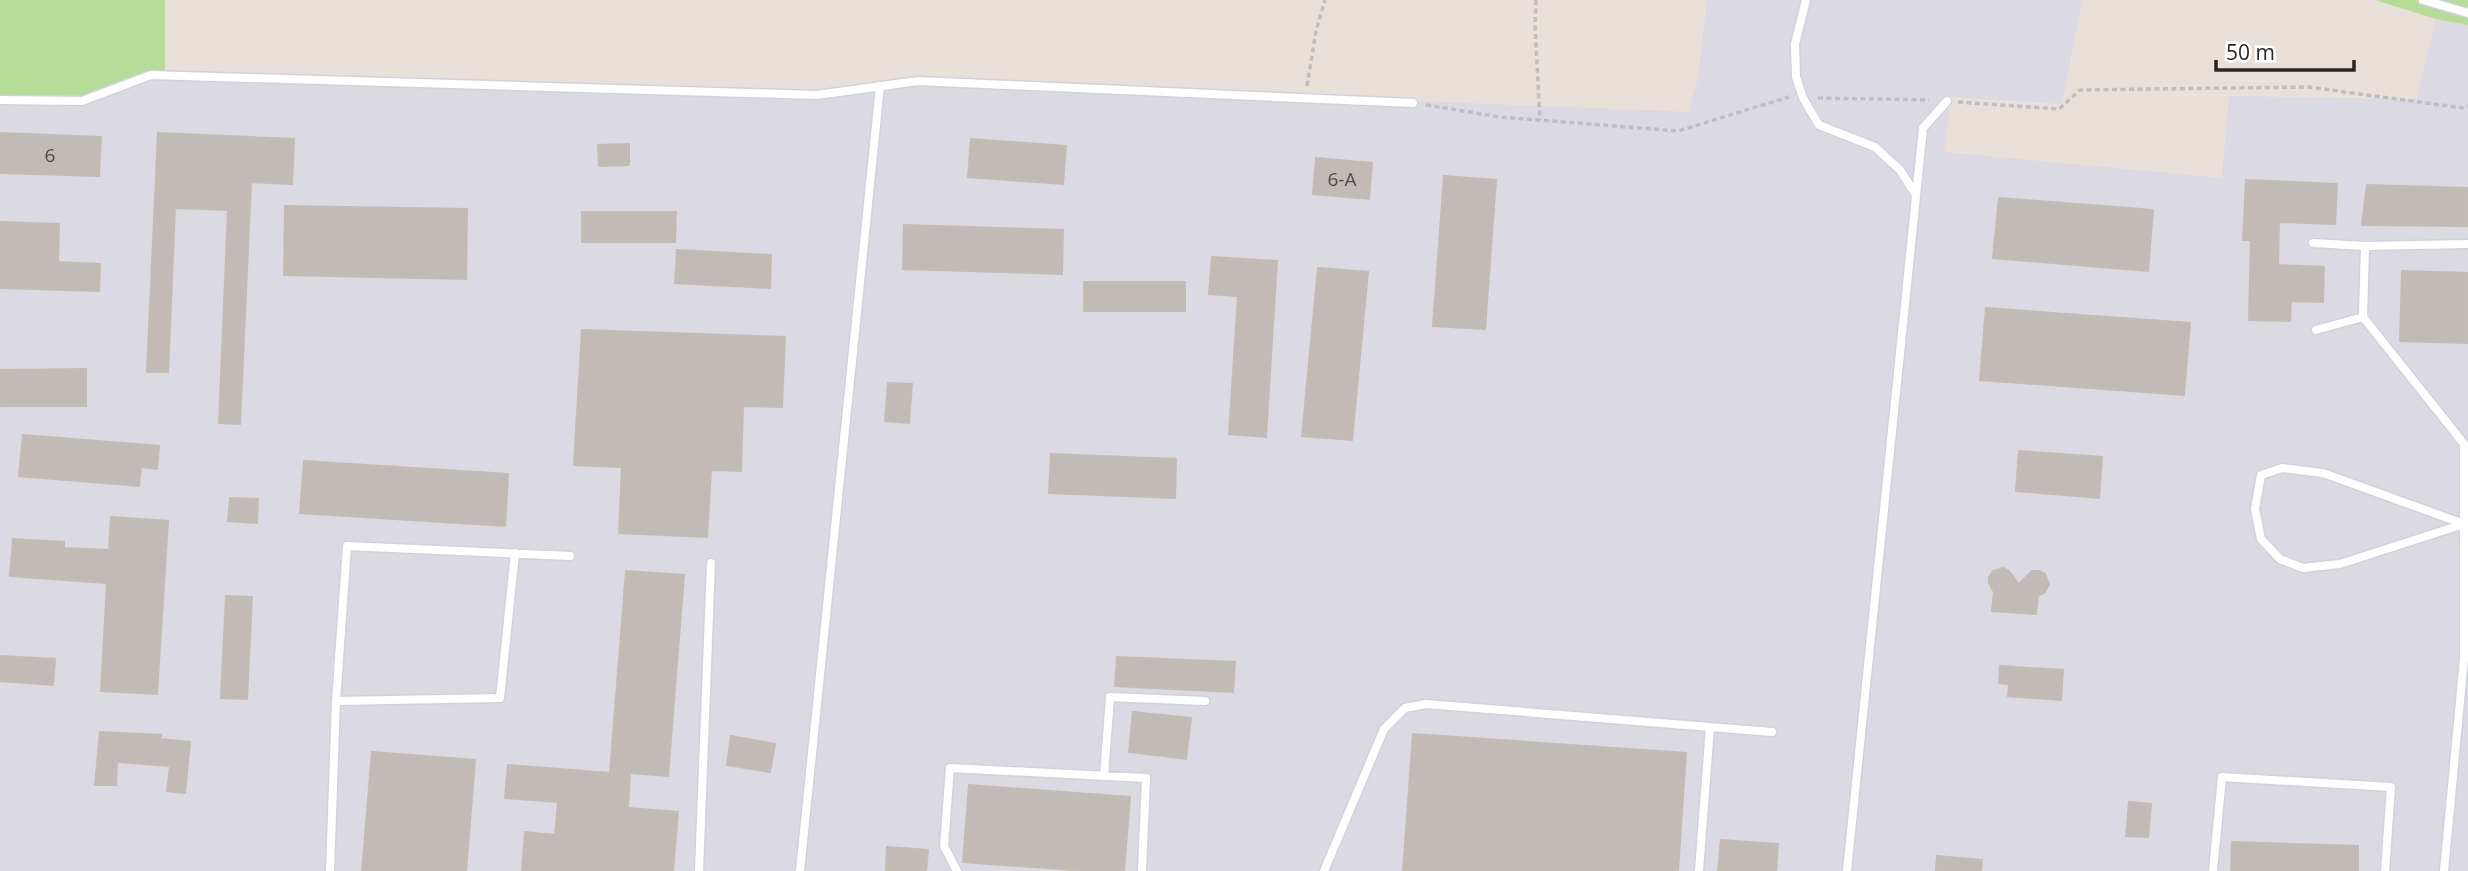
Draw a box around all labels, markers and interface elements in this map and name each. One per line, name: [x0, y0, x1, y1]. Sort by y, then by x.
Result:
scale bar: [2216, 28, 2354, 72]
text: 50 m: [2226, 38, 2275, 66]
house number: 6: [45, 142, 55, 168]
house number: 6-А: [1328, 166, 1357, 192]

